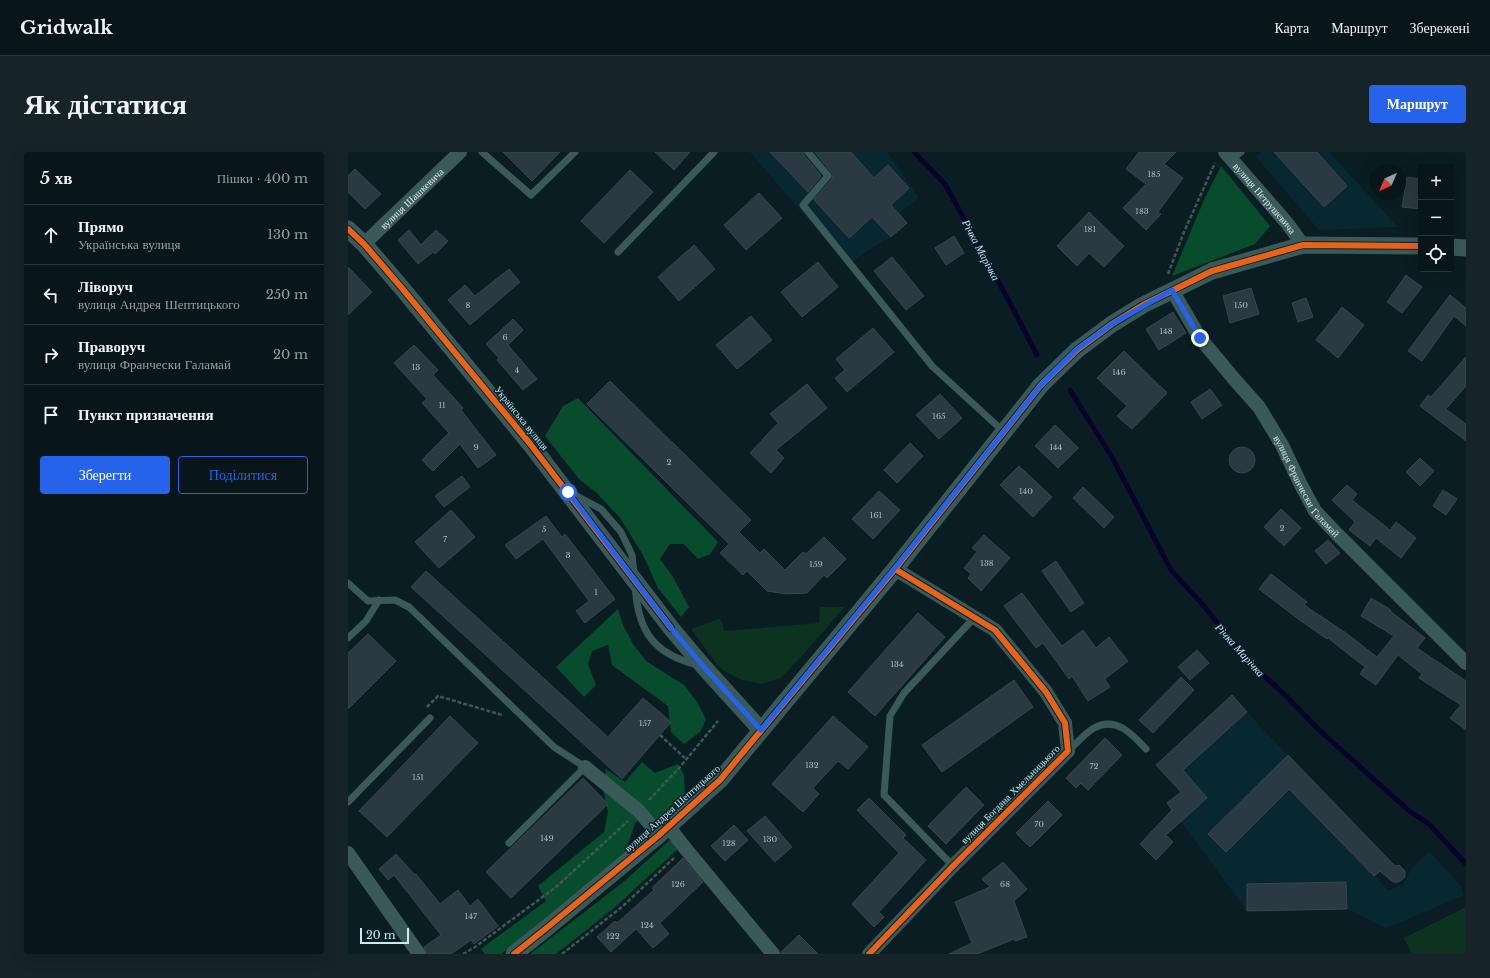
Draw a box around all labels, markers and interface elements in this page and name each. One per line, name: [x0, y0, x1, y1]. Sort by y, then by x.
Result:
text: Gridwalk: [20, 16, 113, 39]
text: Карта: [1274, 19, 1309, 37]
text: Маршрут: [1331, 19, 1388, 37]
text: Збережені: [1410, 19, 1470, 37]
button: Маршрут: [1369, 85, 1466, 123]
text: Як дістатися: [24, 87, 187, 122]
street label: вулиця Петрушевича: [1230, 160, 1299, 237]
north arrow: [1370, 164, 1406, 200]
map controls: [1418, 164, 1454, 272]
button: +: [1418, 164, 1454, 200]
street label: вулиця Шашкевича: [378, 165, 447, 232]
text: 5 хв: [40, 168, 72, 189]
house number: 185: [1148, 169, 1161, 179]
text: Пішки · 400 m: [217, 170, 308, 187]
button: −: [1418, 200, 1454, 236]
house number: 183: [1135, 206, 1149, 216]
water label: Річка Марічка: [959, 216, 1003, 283]
text: Прямо: [78, 217, 124, 236]
icon: ahead: [40, 224, 62, 246]
house number: 181: [1084, 224, 1096, 234]
text: 130 m: [267, 226, 308, 243]
text: Українська вулиця: [78, 236, 181, 253]
button: locate: [1418, 236, 1454, 272]
text: Ліворуч: [78, 277, 133, 296]
icon: left: [40, 284, 62, 306]
text: 250 m: [266, 286, 308, 303]
text: вулиця Андрея Шептицького: [78, 296, 240, 313]
house number: 8: [466, 300, 471, 310]
house number: 150: [1234, 300, 1248, 310]
house number: 148: [1159, 326, 1173, 336]
route end: [1191, 329, 1209, 347]
house number: 6: [502, 332, 508, 342]
text: Праворуч: [78, 337, 145, 356]
icon: right: [40, 344, 62, 366]
text: 20 m: [273, 346, 308, 363]
text: вулиця Франчески Галамай: [78, 356, 231, 373]
house number: 13: [412, 362, 420, 372]
house number: 4: [515, 365, 520, 375]
house number: 146: [1112, 367, 1126, 377]
street label: Українська вулиця: [492, 384, 552, 453]
house number: 11: [438, 400, 446, 410]
icon: arrive: [40, 404, 62, 426]
text: Пункт призначення: [78, 405, 214, 424]
house number: 165: [932, 411, 946, 421]
street label: вулиця Франчески Галамай: [1270, 433, 1343, 540]
house number: 9: [473, 442, 479, 452]
house number: 144: [1050, 442, 1063, 452]
button: Зберегти: [40, 456, 170, 494]
button: Поділитися: [178, 456, 308, 494]
house number: 2: [667, 457, 672, 467]
route start: [559, 483, 577, 501]
house number: 140: [1019, 486, 1033, 496]
house number: 161: [870, 510, 883, 520]
house number: 2: [1280, 523, 1285, 533]
house number: 5: [542, 524, 547, 534]
house number: 7: [443, 534, 448, 544]
house number: 3: [566, 550, 571, 560]
house number: 138: [980, 558, 994, 568]
house number: 159: [809, 559, 823, 569]
house number: 1: [594, 587, 598, 597]
water label: Річка Марічка: [1212, 620, 1268, 680]
house number: 134: [890, 659, 904, 669]
house number: 157: [639, 718, 652, 728]
street label: вулиця Богдана Хмельницького: [958, 742, 1063, 847]
house number: 132: [805, 760, 819, 770]
house number: 72: [1090, 761, 1099, 771]
street label: вулиця Андрея Шептицького: [622, 762, 723, 855]
house number: 151: [412, 772, 424, 782]
house number: 70: [1034, 819, 1044, 829]
house number: 149: [540, 833, 554, 843]
house number: 130: [763, 834, 777, 844]
house number: 128: [722, 838, 736, 848]
house number: 126: [671, 879, 685, 889]
house number: 68: [1000, 879, 1010, 889]
house number: 147: [465, 911, 478, 921]
house number: 124: [640, 920, 654, 930]
scale bar: [360, 926, 409, 945]
text: 20 m: [366, 928, 396, 942]
house number: 122: [606, 931, 620, 941]

